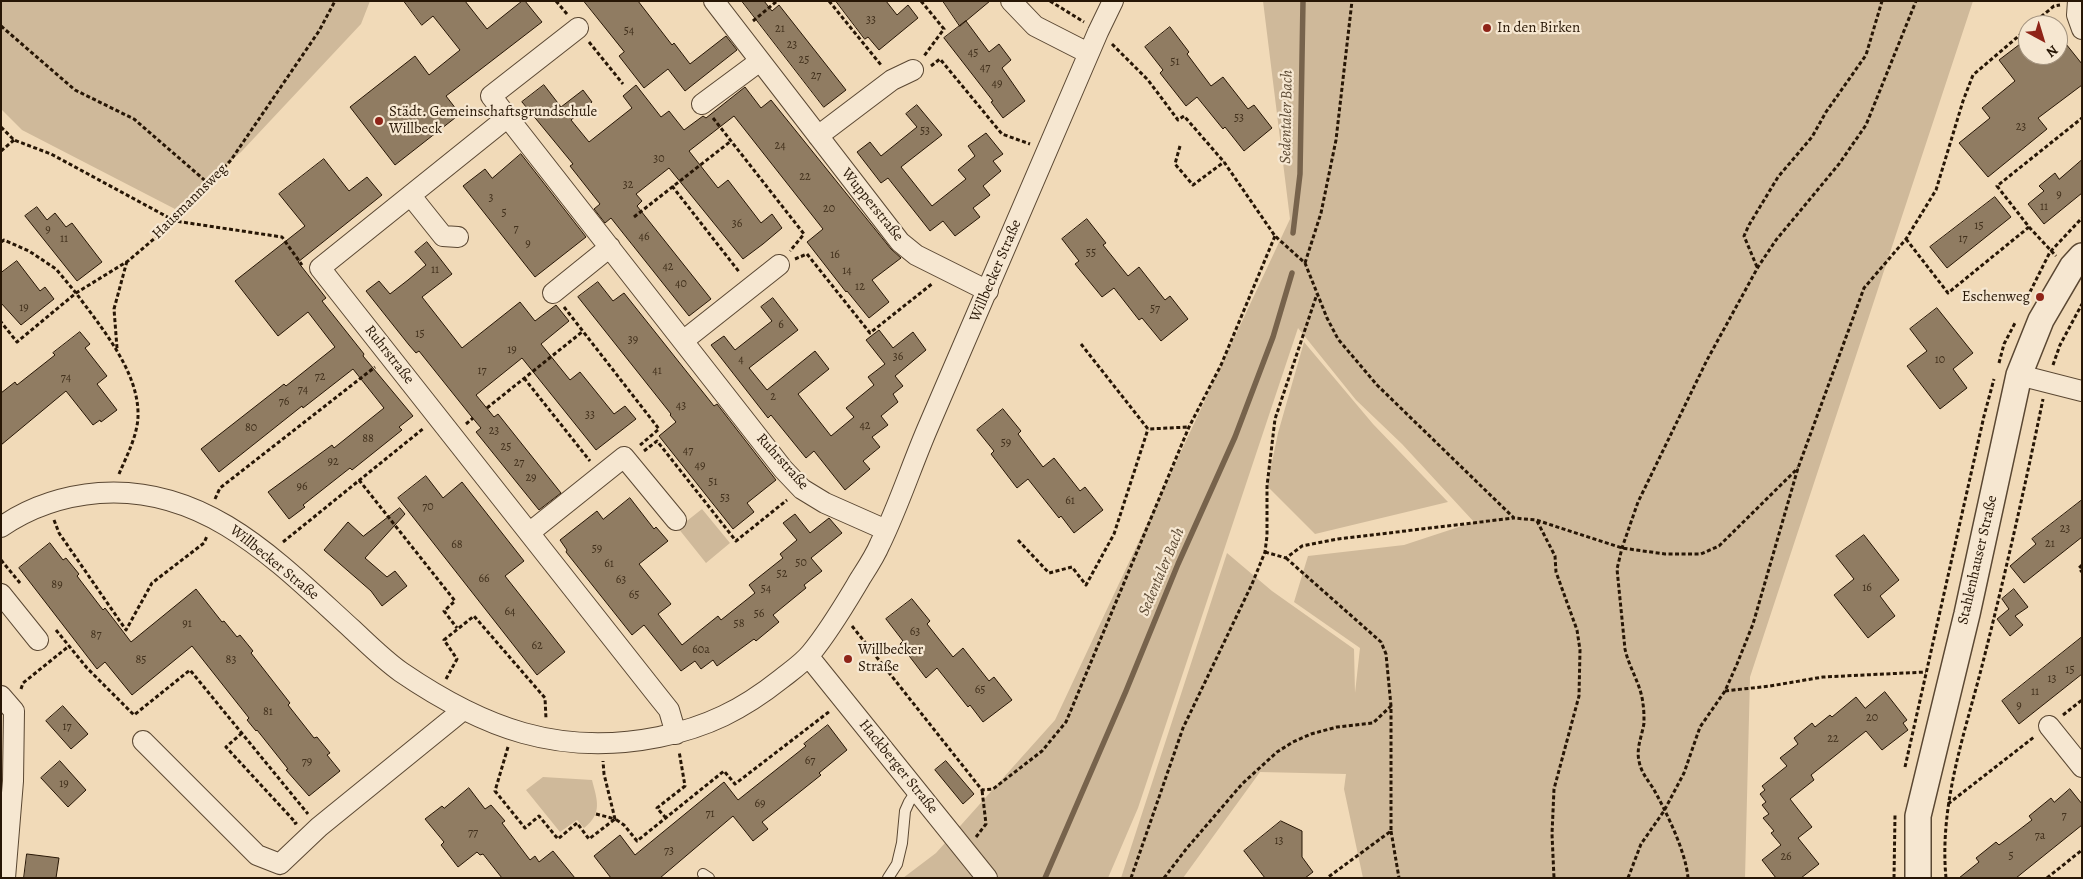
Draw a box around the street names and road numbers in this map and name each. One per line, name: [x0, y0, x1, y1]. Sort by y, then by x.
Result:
street label: Hausmannsweg: [149, 161, 231, 243]
street label: Wupperstraße: [837, 165, 907, 245]
street label: Willbecker Straße: [966, 217, 1026, 325]
street label: Ruhrstraße: [360, 322, 418, 388]
street label: Ruhrstraße: [752, 430, 812, 494]
street label: Stahlenhauser Straße: [1954, 494, 2002, 626]
street label: Willbecker Straße: [226, 522, 322, 604]
street label: Hackberger Straße: [855, 716, 941, 818]

